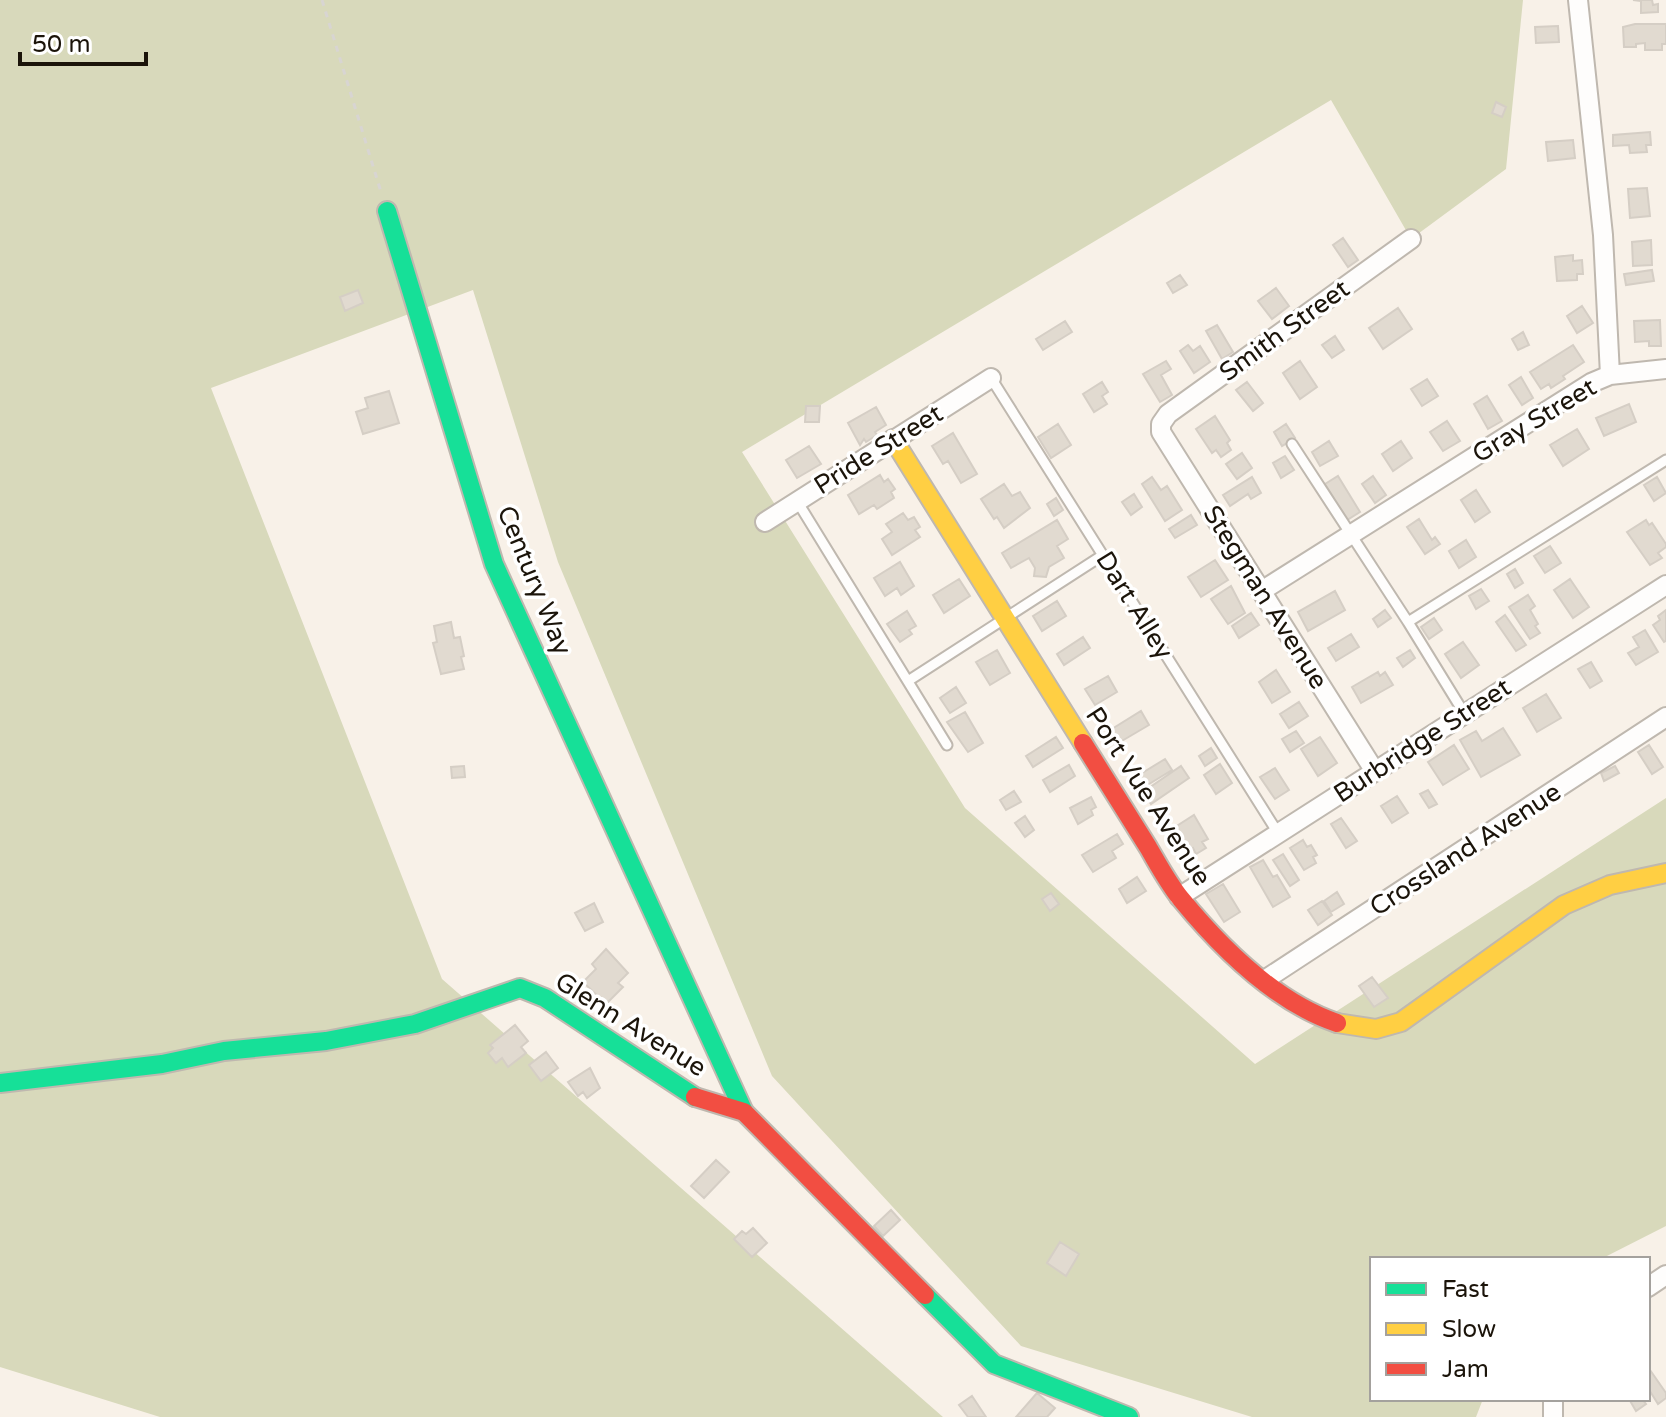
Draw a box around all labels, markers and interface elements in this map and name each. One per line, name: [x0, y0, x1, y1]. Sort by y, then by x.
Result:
scale bar: [20, 16, 146, 66]
text: 50 m: [32, 30, 90, 59]
street label: Smith Street: [1213, 273, 1355, 388]
street label: Gray Street: [1467, 371, 1602, 470]
street label: Pride Street: [808, 398, 948, 501]
street label: Stegman Avenue: [1197, 500, 1334, 695]
street label: Century Way: [491, 501, 578, 659]
street label: Dart Alley: [1089, 546, 1180, 665]
street label: Burbridge Street: [1328, 672, 1517, 809]
street label: Port Vue Avenue: [1079, 701, 1218, 891]
street label: Crossland Avenue: [1364, 776, 1567, 923]
street label: Glenn Avenue: [549, 966, 712, 1083]
legend: [1370, 1257, 1650, 1401]
text: Fast: [1442, 1275, 1489, 1304]
text: Slow: [1442, 1315, 1496, 1344]
text: Jam: [1442, 1355, 1489, 1384]

